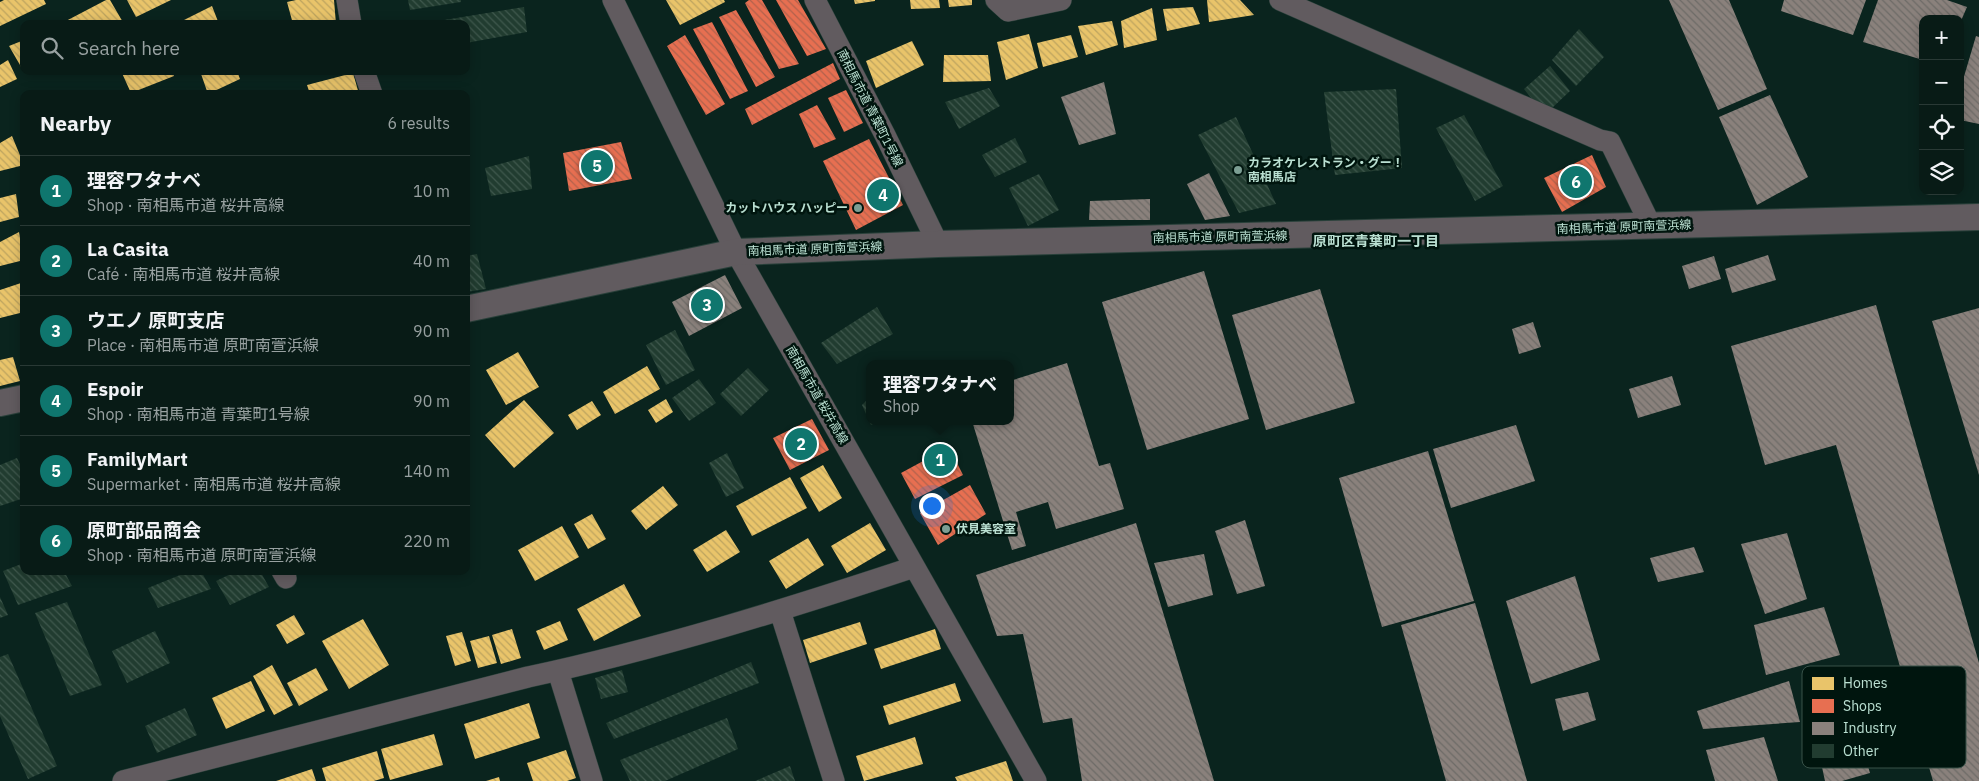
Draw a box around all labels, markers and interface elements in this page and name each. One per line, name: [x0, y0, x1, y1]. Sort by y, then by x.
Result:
map controls: [1919, 15, 1964, 195]
button: +: [1919, 15, 1964, 60]
search box: [20, 20, 470, 75]
icon: search: [38, 34, 66, 62]
text: Search here: [78, 36, 180, 60]
street label: 南相馬市道 青葉町1号線: [834, 46, 907, 169]
button: −: [1919, 60, 1964, 105]
button: locate: [1919, 105, 1964, 150]
text: Nearby: [40, 109, 111, 137]
text: 6 results: [387, 113, 450, 133]
pin: 5: [581, 147, 613, 185]
button: layers: [1919, 150, 1964, 195]
place label: カラオケレストラン・グー！ 南相馬店: [1248, 155, 1404, 184]
pin: 6: [1560, 163, 1592, 201]
marker: カラオケレストラン・グー！ 南相馬店: [1232, 164, 1244, 176]
text: 理容ワタナベ: [87, 168, 201, 192]
pin: 4: [867, 176, 899, 214]
text: 1: [51, 181, 61, 201]
text: 10 m: [413, 181, 450, 201]
text: Shop · 南相馬市道 桜井高線: [87, 195, 284, 215]
place label: カットハウス ハッピー: [725, 200, 848, 215]
marker: カットハウス ハッピー: [852, 202, 864, 214]
street label: 南相馬市道 原町南萱浜線: [1556, 217, 1692, 236]
street label: 南相馬市道 原町南萱浜線: [1152, 228, 1288, 245]
district label: 原町区青葉町一丁目: [1313, 232, 1439, 250]
text: La Casita: [87, 237, 169, 261]
street label: 南相馬市道 原町南萱浜線: [747, 239, 883, 258]
text: 2: [51, 251, 61, 271]
text: 40 m: [413, 251, 450, 271]
text: Café · 南相馬市道 桜井高線: [87, 264, 280, 284]
pin: 3: [691, 286, 723, 324]
text: ウエノ 原町支店: [87, 308, 225, 332]
text: 3: [51, 321, 61, 341]
text: 90 m: [413, 321, 450, 341]
text: Place · 南相馬市道 原町南萱浜線: [87, 335, 319, 355]
street label: 南相馬市道 桜井高線: [783, 343, 852, 446]
popup: [866, 360, 1014, 425]
text: 理容ワタナベ: [883, 372, 997, 396]
text: Espoir: [87, 377, 144, 401]
text: 4: [51, 391, 61, 411]
text: 90 m: [413, 391, 450, 411]
text: Shop: [883, 396, 920, 416]
text: Shop · 南相馬市道 青葉町1号線: [87, 404, 310, 424]
pin: 2: [785, 425, 817, 463]
pin: 1: [924, 441, 956, 479]
text: FamilyMart: [87, 447, 188, 471]
text: 5: [51, 461, 61, 481]
text: 140 m: [403, 461, 450, 481]
text: Supermarket · 南相馬市道 桜井高線: [87, 474, 341, 494]
your location: [919, 493, 945, 519]
text: 原町部品商会: [87, 518, 201, 542]
place label: 伏見美容室: [956, 521, 1016, 536]
marker: 伏見美容室: [940, 523, 952, 535]
text: 6: [51, 531, 61, 551]
text: 220 m: [403, 531, 450, 551]
text: Shop · 南相馬市道 原町南萱浜線: [87, 545, 316, 565]
legend: [1802, 666, 1966, 768]
text: Homes: [1843, 674, 1888, 692]
text: Shops: [1843, 697, 1882, 715]
text: Industry: [1843, 719, 1897, 737]
text: Other: [1843, 742, 1879, 760]

